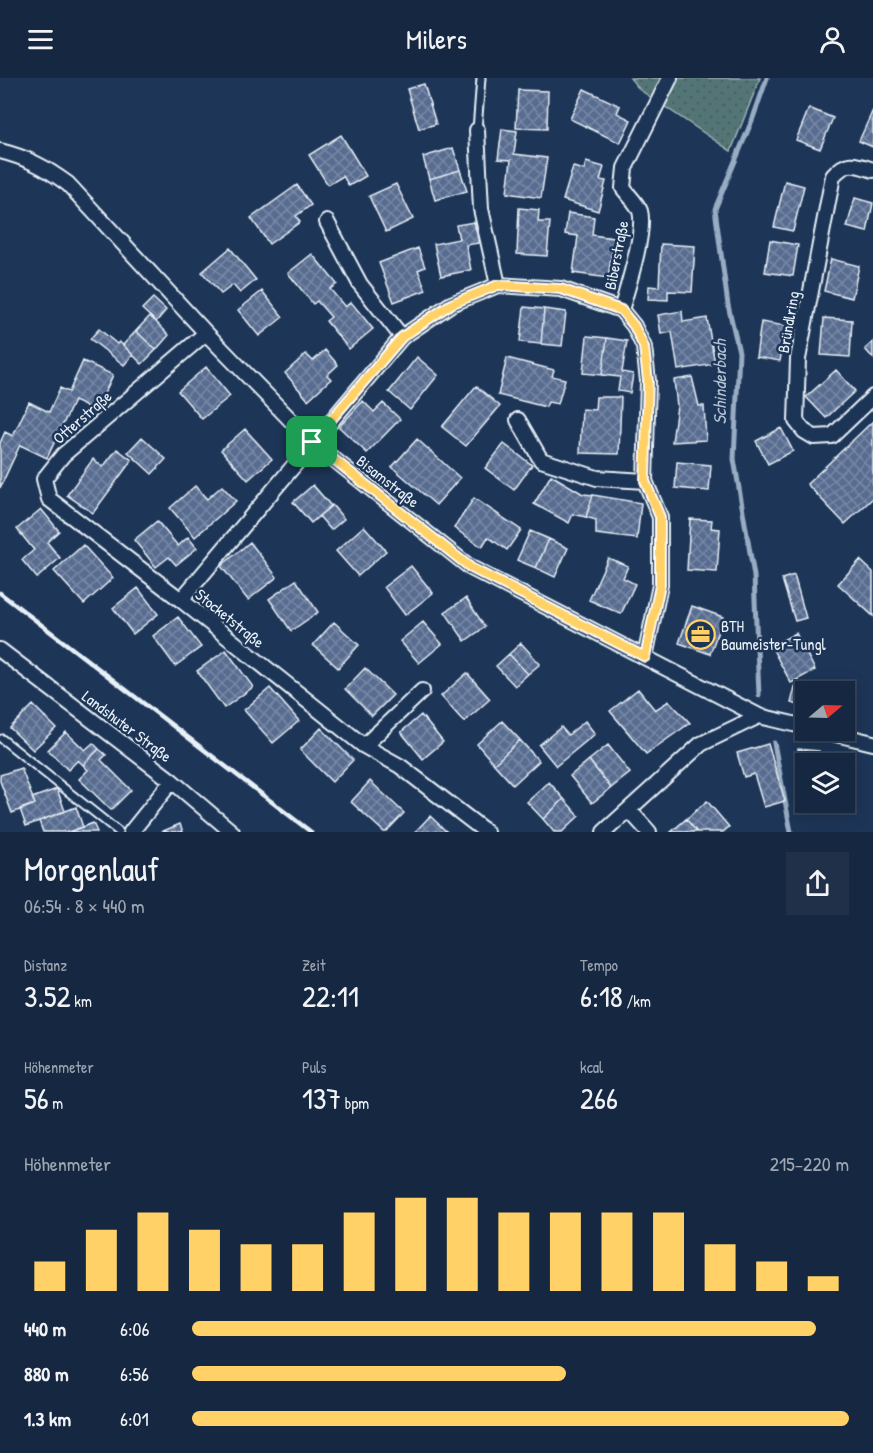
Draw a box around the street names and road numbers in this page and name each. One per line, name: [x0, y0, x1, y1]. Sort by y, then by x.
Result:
street label: Biberstraße: [599, 218, 634, 291]
street label: Bründlring: [772, 289, 804, 355]
street label: Otterstraße: [48, 385, 117, 449]
street label: Bisamstraße: [352, 450, 424, 513]
street label: Stocketstraße: [191, 583, 270, 653]
street label: Landshuter Straße: [78, 685, 177, 767]

